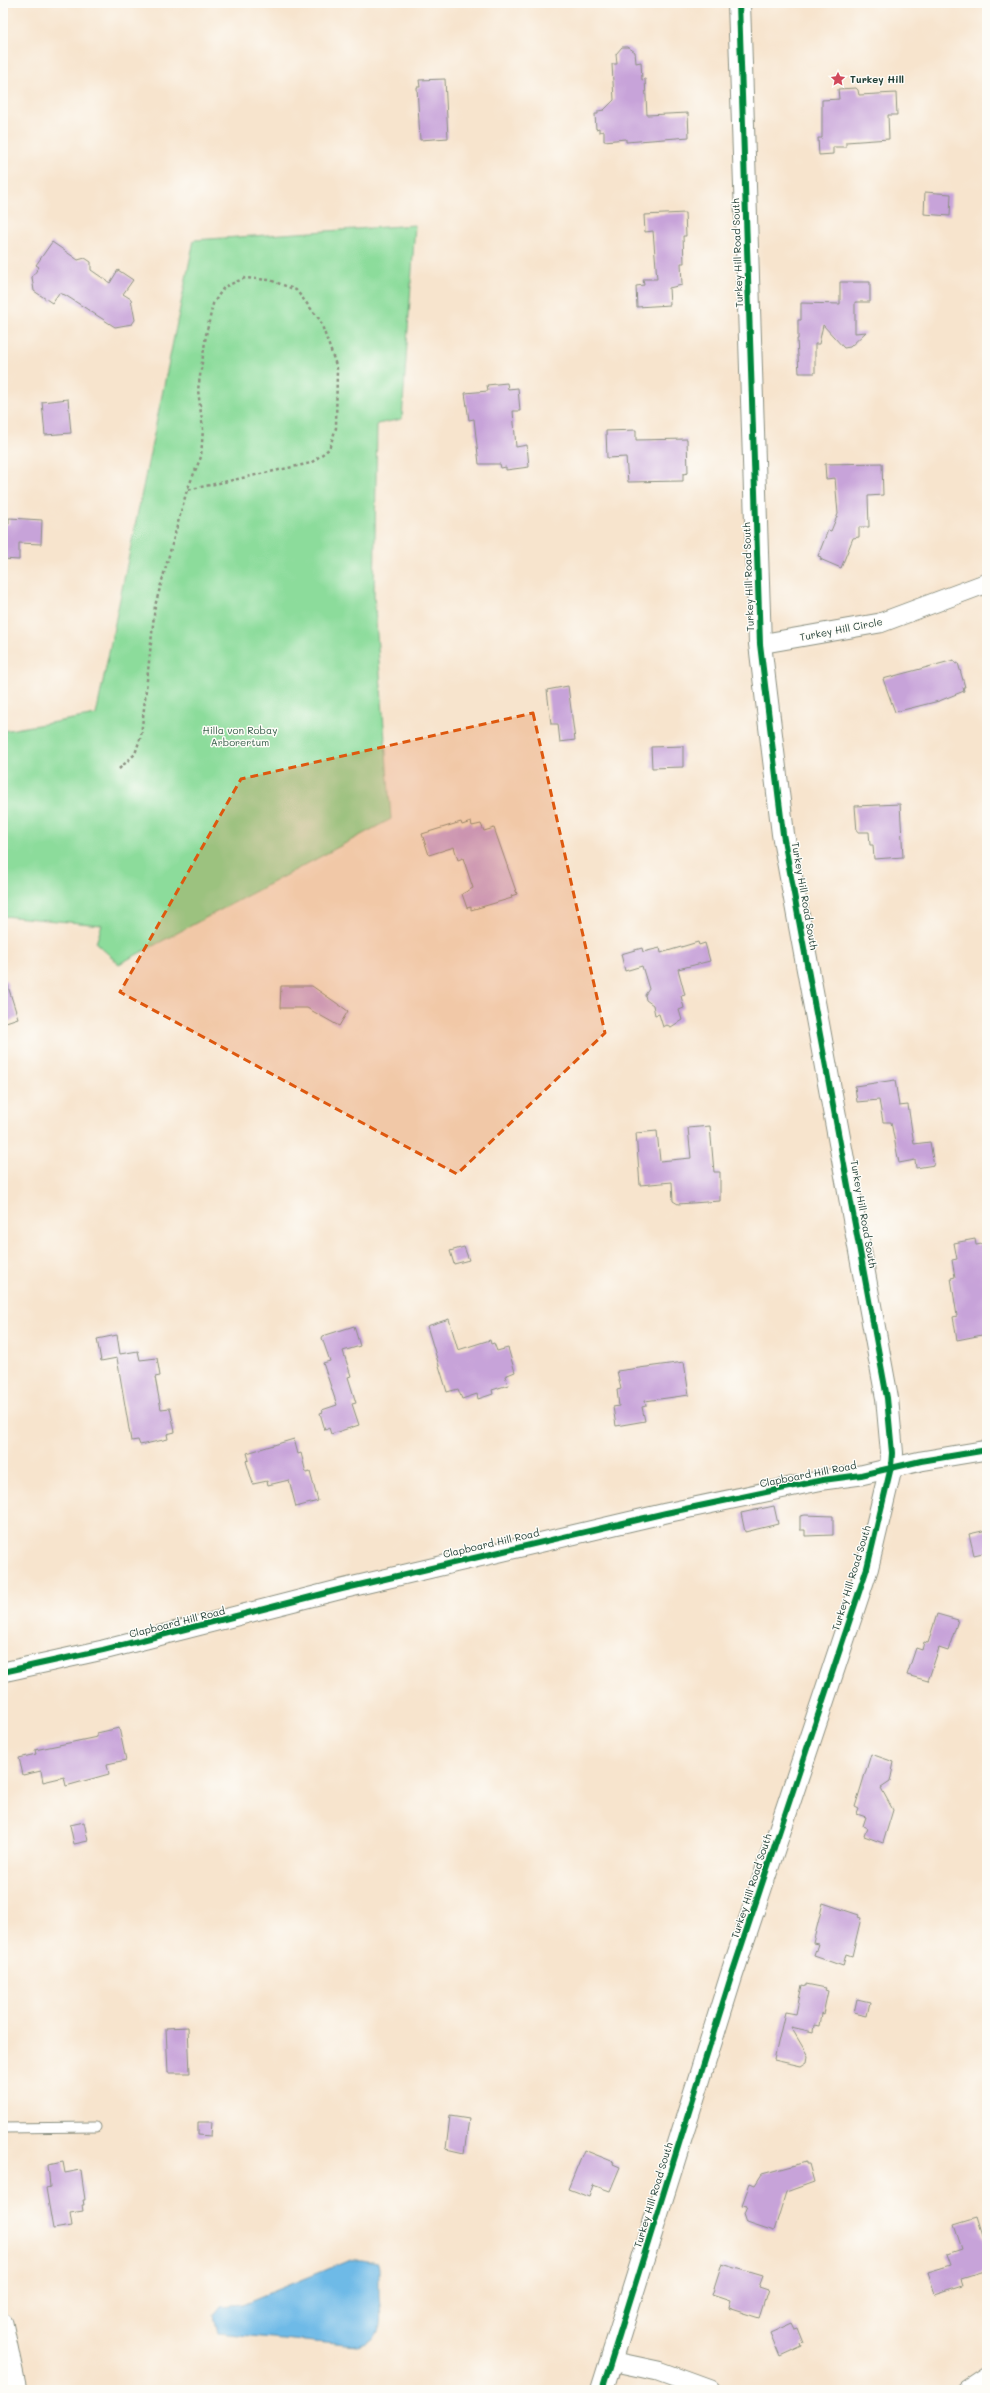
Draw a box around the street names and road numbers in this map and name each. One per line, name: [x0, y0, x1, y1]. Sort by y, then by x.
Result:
street label: Turkey Hill Road South: [728, 198, 746, 308]
street label: Turkey Hill Road South: [739, 522, 757, 632]
street label: Turkey Hill Circle: [798, 614, 884, 644]
street label: Turkey Hill Road South: [789, 841, 821, 952]
street label: Turkey Hill Road South: [848, 1159, 880, 1270]
street label: Clapboard Hill Road: [758, 1458, 858, 1490]
street label: Turkey Hill Road South: [828, 1523, 874, 1632]
street label: Clapboard Hill Road: [441, 1525, 541, 1561]
street label: Clapboard Hill Road: [128, 1603, 226, 1641]
street label: Turkey Hill Road South: [727, 1831, 775, 1940]
street label: Turkey Hill Road South: [630, 2140, 676, 2249]

